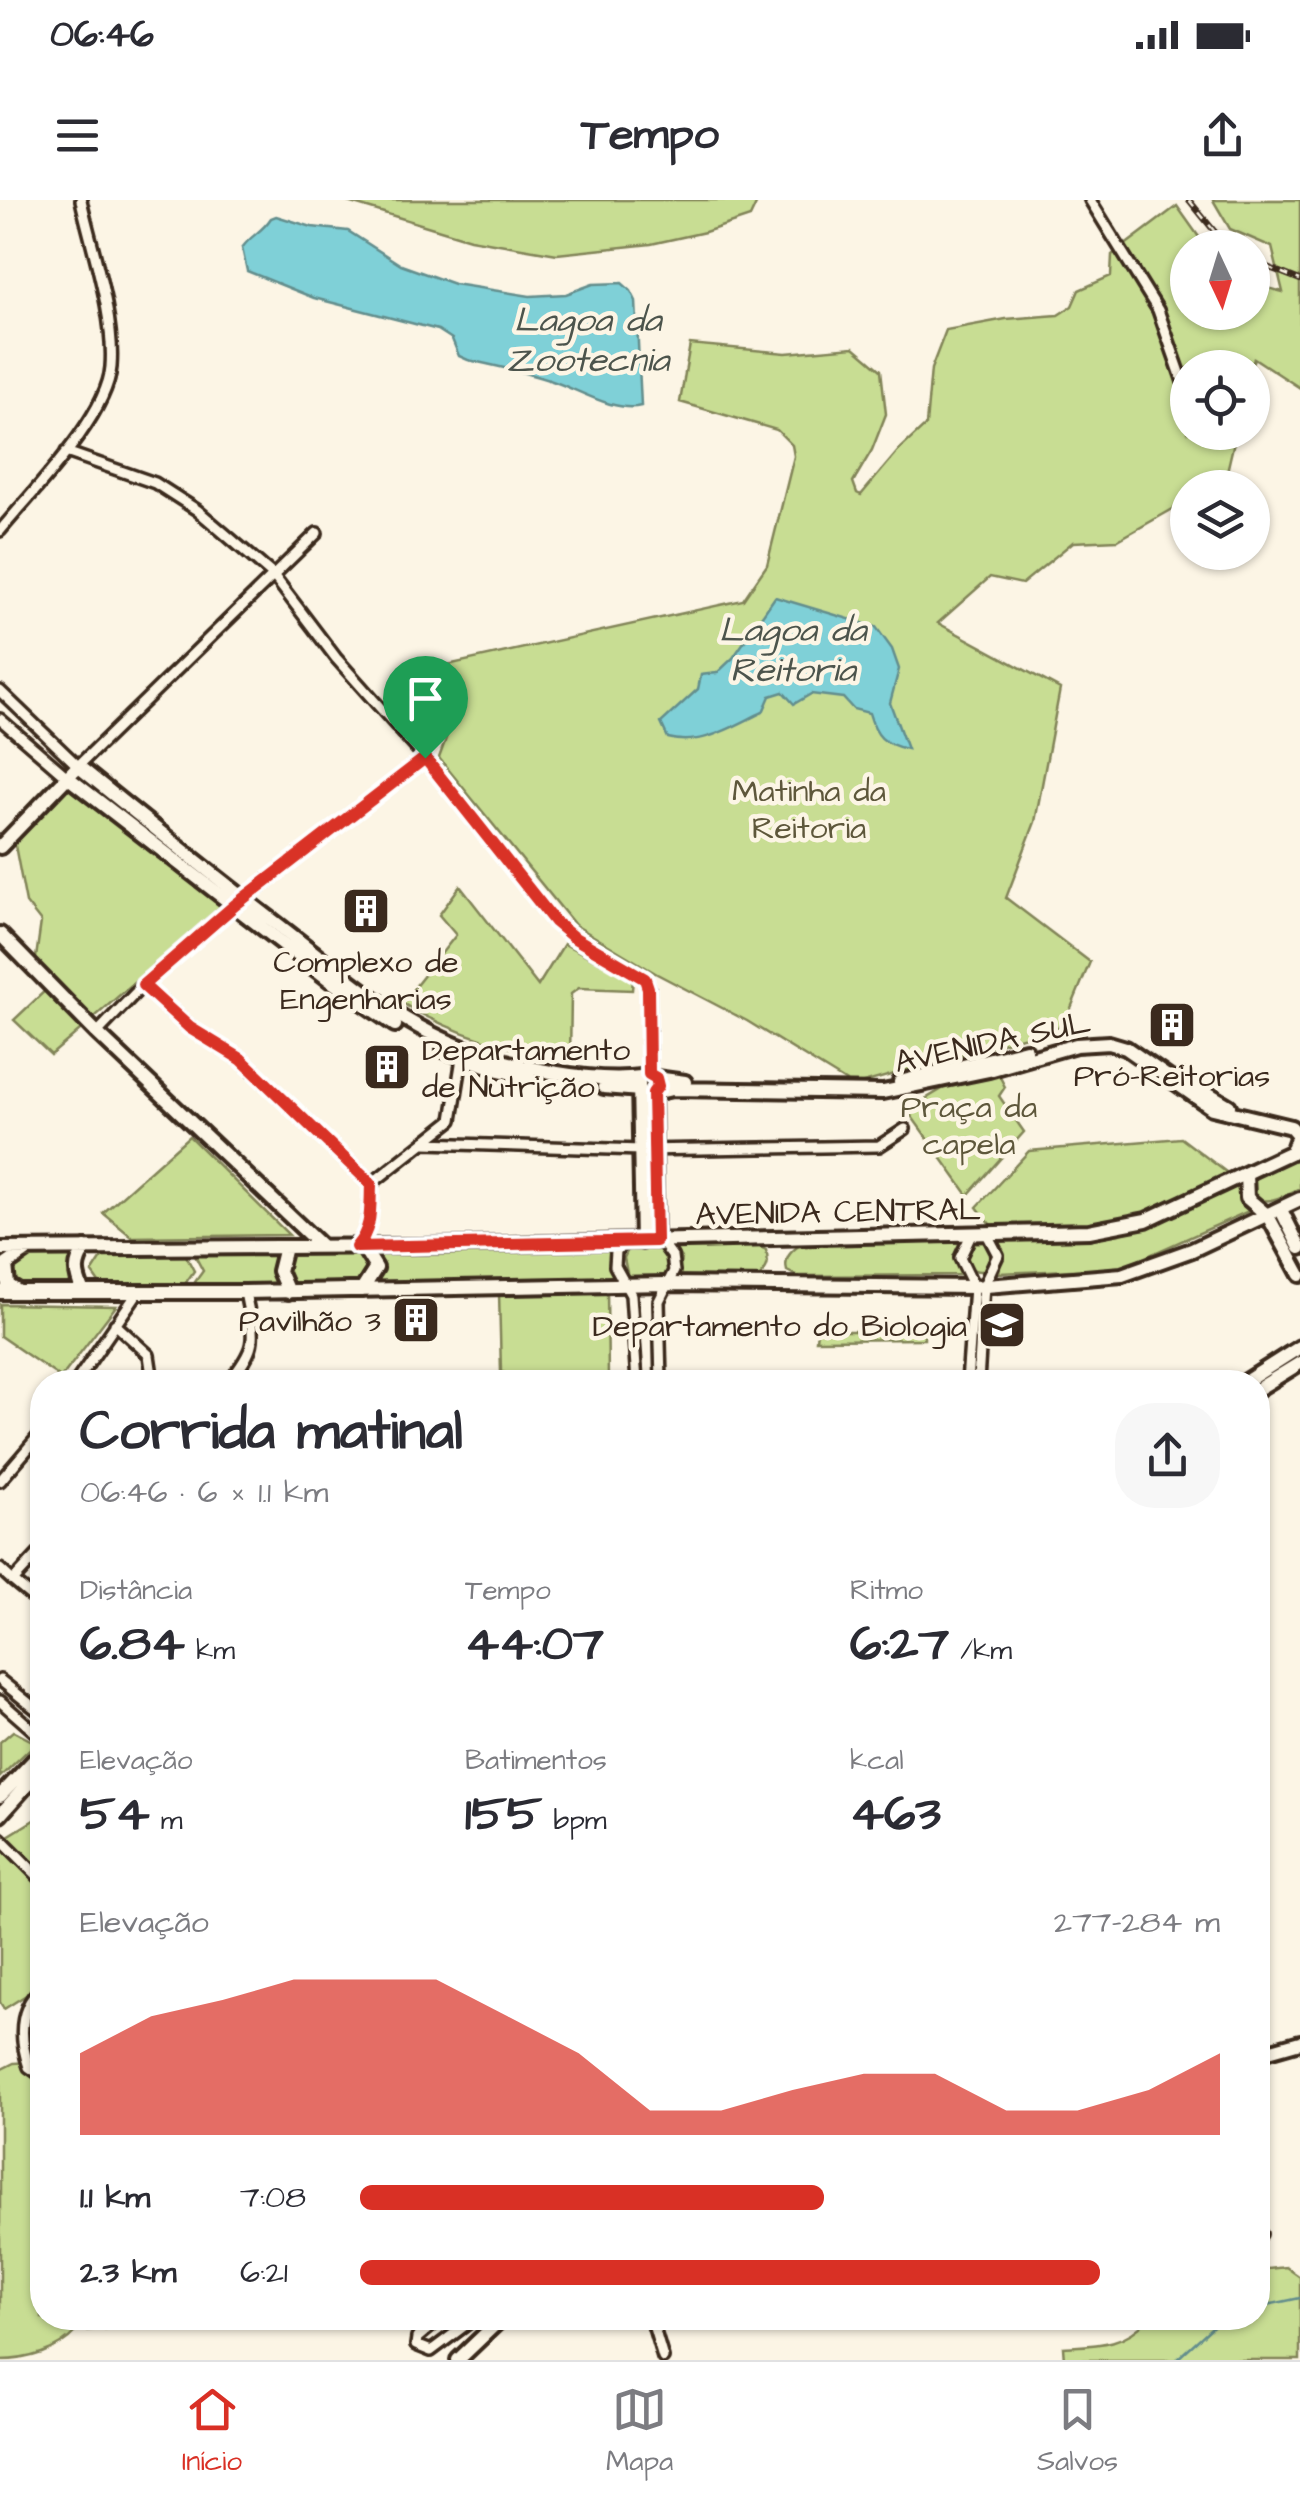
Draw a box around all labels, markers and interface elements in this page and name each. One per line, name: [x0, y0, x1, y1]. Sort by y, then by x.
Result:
text: 06:46: [50, 9, 154, 61]
text: Tempo: [581, 104, 719, 166]
icon: menu: [50, 108, 105, 163]
icon: share: [1195, 108, 1250, 163]
north arrow: [1170, 230, 1270, 330]
map controls: [1170, 230, 1270, 570]
water label: Lagoa da Zootecnia: [507, 296, 672, 385]
button: locate: [1170, 350, 1270, 450]
button: layers: [1170, 470, 1270, 570]
water label: Lagoa da Reitoria: [719, 606, 869, 695]
pin: [383, 656, 468, 759]
icon: arrive: [398, 671, 453, 726]
park label: Matinha da Reitoria: [732, 769, 886, 851]
building icon: Complexo de Engenharias: [340, 885, 392, 937]
place label: Complexo de Engenharias: [273, 940, 459, 1022]
building icon: Pró-Reitorias: [1146, 999, 1198, 1051]
street label: AVENIDA SUL: [890, 1000, 1094, 1085]
place label: Departamento de Nutrição: [422, 1028, 630, 1110]
building icon: Departamento de Nutrição: [361, 1041, 413, 1093]
place label: Pró-Reitorias: [1074, 1054, 1270, 1099]
park label: Praça da capela: [901, 1085, 1037, 1167]
street label: AVENIDA CENTRAL: [695, 1188, 981, 1237]
building icon: Pavilhão 3: [390, 1294, 442, 1346]
place label: Pavilhão 3: [239, 1299, 381, 1344]
school or university icon: Departamento do Biologia: [976, 1299, 1028, 1351]
place label: Departamento do Biologia: [593, 1304, 967, 1349]
text: Corrida matinal: [80, 1394, 463, 1470]
button: share: [1115, 1403, 1220, 1508]
text: 06:46 · 6 × 1.1 km: [80, 1470, 328, 1515]
text: Distância: [80, 1571, 192, 1610]
text: Tempo: [465, 1571, 551, 1610]
text: Ritmo: [850, 1571, 923, 1610]
text: 6.84: [80, 1610, 185, 1679]
text: 44:07: [465, 1610, 604, 1679]
text: 6:27: [850, 1610, 949, 1679]
text: km: [185, 1631, 235, 1670]
text: /km: [949, 1631, 1012, 1670]
text: Elevação: [80, 1741, 193, 1780]
text: Batimentos: [465, 1741, 607, 1780]
text: kcal: [850, 1741, 904, 1780]
text: 54: [80, 1780, 149, 1849]
text: 155: [465, 1780, 542, 1849]
text: 463: [850, 1780, 941, 1849]
text: m: [149, 1801, 182, 1840]
text: bpm: [542, 1801, 607, 1840]
text: Elevação: [80, 1900, 209, 1945]
text: 277–284 m: [1054, 1900, 1220, 1945]
text: 1.1 km: [80, 2175, 150, 2220]
text: 7:08: [240, 2175, 306, 2220]
text: 2.3 km: [80, 2250, 176, 2295]
text: 6:21: [240, 2250, 288, 2295]
tab: Início: [182, 2382, 242, 2481]
tab: Mapa: [606, 2382, 673, 2481]
tab: Salvos: [1037, 2382, 1118, 2481]

